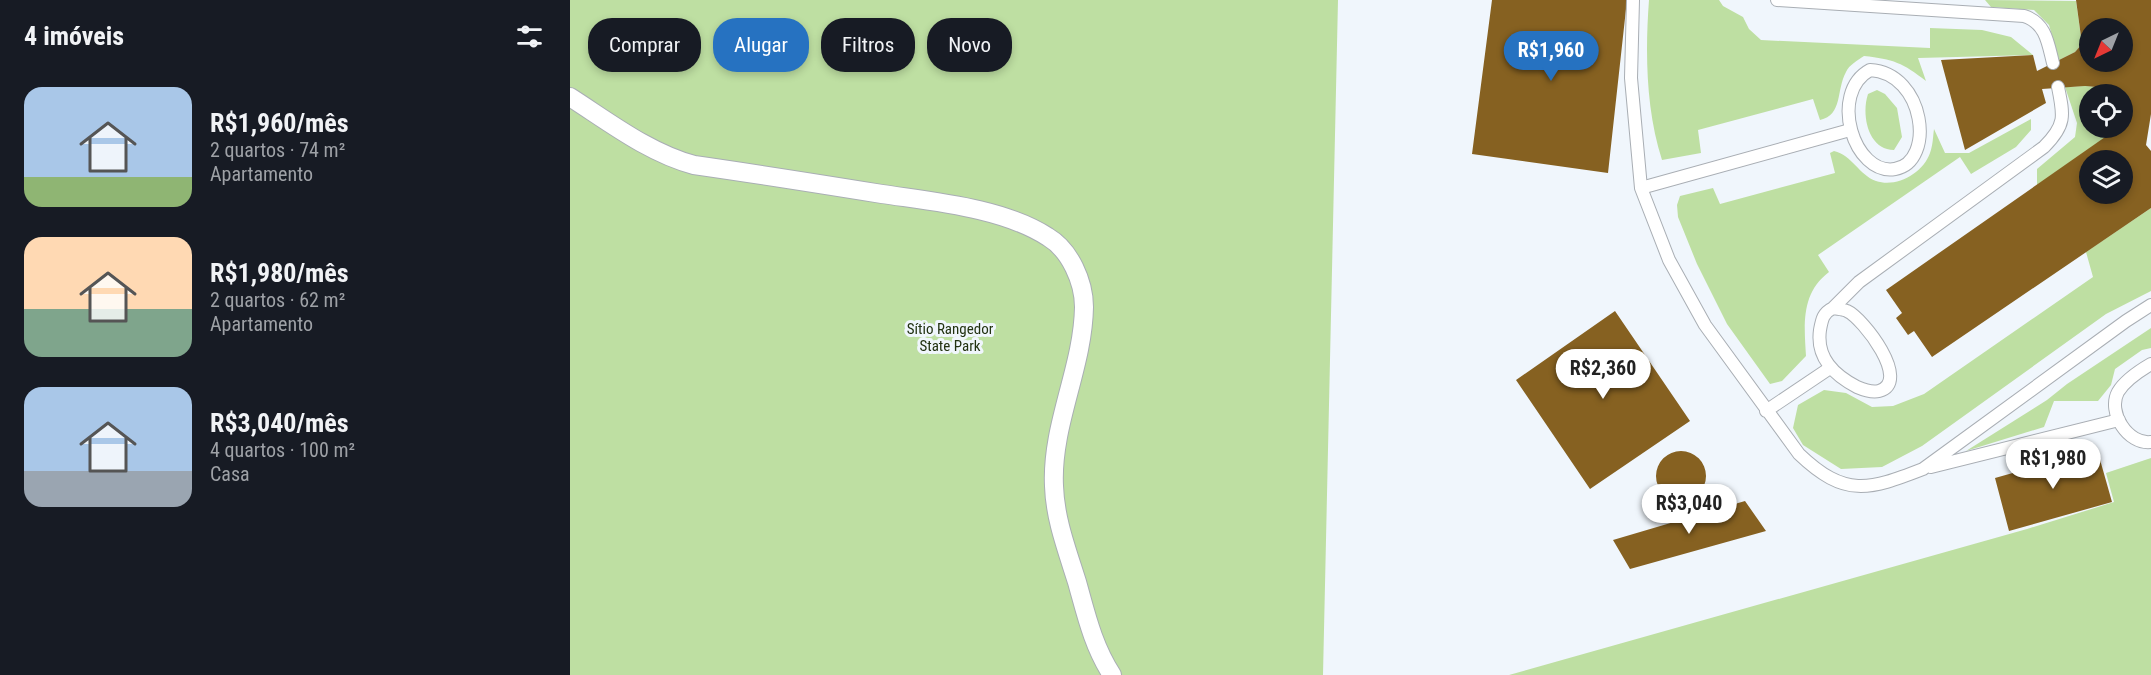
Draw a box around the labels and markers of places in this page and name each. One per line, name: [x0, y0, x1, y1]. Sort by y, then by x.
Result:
pin: R$1,960: [1496, 31, 1606, 82]
pin: R$2,360: [1548, 349, 1658, 400]
pin: R$1,980: [1998, 439, 2108, 490]
pin: R$3,040: [1634, 484, 1744, 535]

